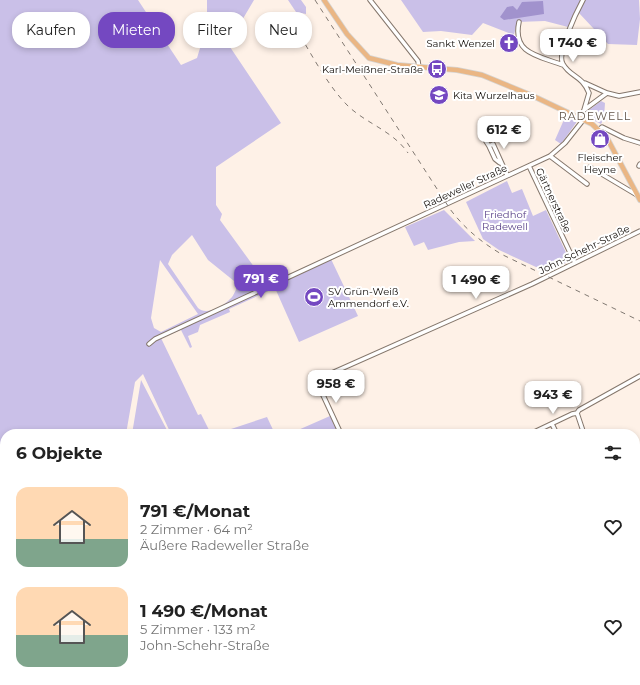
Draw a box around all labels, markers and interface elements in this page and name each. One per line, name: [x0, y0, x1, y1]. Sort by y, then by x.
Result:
chip: Kaufen: [12, 12, 90, 48]
chip: Mieten: [98, 12, 175, 48]
chip: Filter: [183, 12, 247, 48]
chip: Neu: [255, 12, 312, 48]
pin: 1 740 €: [536, 29, 610, 63]
church icon: Sankt Wenzel: [498, 32, 520, 54]
text: 1 740 €: [549, 34, 597, 50]
place label: Sankt Wenzel: [426, 37, 495, 50]
bus stop icon: Karl-Meißner-Straße: [426, 58, 448, 80]
place label: Karl-Meißner-Straße: [322, 63, 423, 76]
school or university icon: Kita Wurzelhaus: [428, 84, 450, 106]
place label: Kita Wurzelhaus: [453, 89, 535, 102]
district label: RADEWELL: [559, 109, 631, 123]
pin: 612 €: [476, 116, 532, 150]
text: 612 €: [486, 121, 522, 137]
shop icon: Fleischer Heyne: [589, 128, 611, 150]
place label: Fleischer Heyne: [578, 151, 623, 176]
street label: Radeweller Straße: [421, 161, 509, 212]
street label: Gärtnerstraße: [533, 166, 574, 235]
park label: Friedhof Radewell: [482, 208, 528, 233]
street label: John-Schehr-Straße: [536, 222, 632, 278]
pin: 791 €: [233, 265, 289, 299]
pin: 1 490 €: [439, 266, 513, 300]
text: 791 €: [243, 270, 279, 286]
text: 1 490 €: [451, 271, 501, 287]
place label: SV Grün-Weiß Ammendorf e.V.: [328, 285, 409, 310]
sports icon: SV Grün-Weiß Ammendorf e.V.: [303, 286, 325, 308]
pin: 958 €: [308, 370, 364, 404]
text: 958 €: [317, 375, 355, 391]
pin: 943 €: [525, 381, 581, 415]
text: 943 €: [533, 386, 573, 402]
icon: filters: [602, 442, 624, 464]
text: 6 Objekte: [16, 443, 103, 463]
text: 791 €/Monat: [140, 501, 250, 521]
icon: home: [48, 503, 96, 551]
icon: heart: [602, 516, 624, 538]
text: 2 Zimmer · 64 m²: [140, 521, 253, 537]
text: Äußere Radeweller Straße: [140, 537, 309, 553]
text: 1 490 €/Monat: [140, 601, 268, 621]
icon: home: [48, 603, 96, 651]
icon: heart: [602, 616, 624, 638]
text: 5 Zimmer · 133 m²: [140, 621, 256, 637]
text: John-Schehr-Straße: [140, 637, 270, 653]

